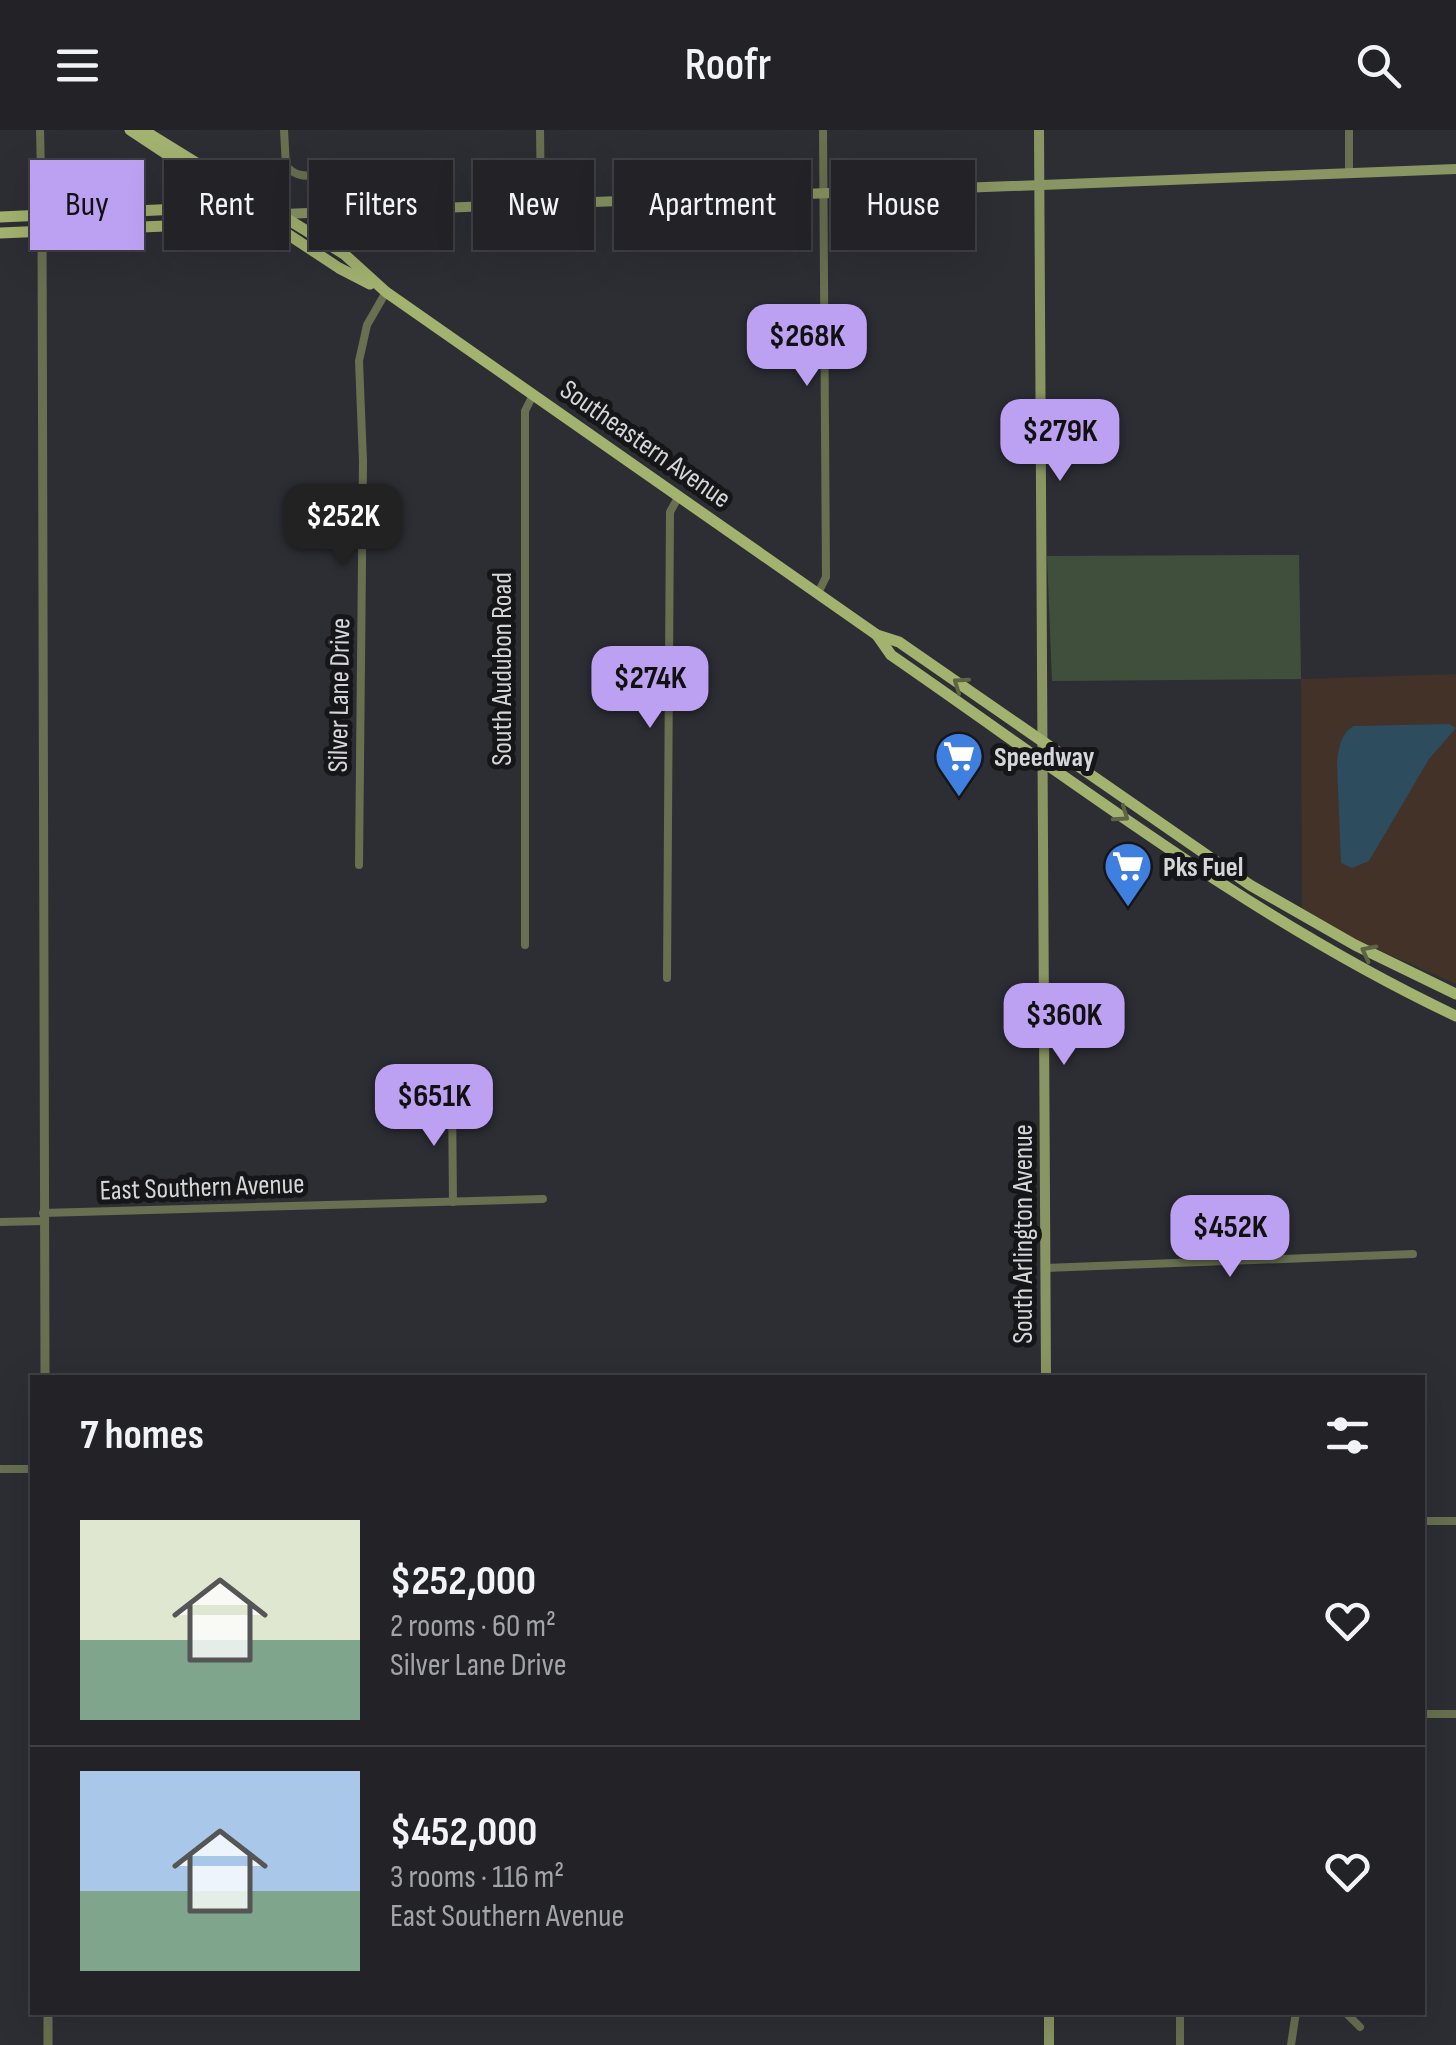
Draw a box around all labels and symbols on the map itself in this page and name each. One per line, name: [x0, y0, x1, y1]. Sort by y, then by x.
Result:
pin: $268K: [737, 304, 877, 389]
street label: Southeastern Avenue: [554, 373, 737, 515]
pin: $279K: [990, 399, 1130, 484]
pin: $252K: [273, 484, 413, 569]
street label: South Audubon Road: [486, 572, 519, 766]
street label: Silver Lane Drive: [322, 618, 357, 773]
pin: $274K: [580, 646, 720, 731]
one-way arrow: [953, 678, 972, 696]
supermarket icon: Speedway: [933, 730, 985, 798]
place label: Speedway: [994, 741, 1095, 774]
one-way arrow: [1110, 803, 1129, 821]
supermarket icon: Pks Fuel: [1102, 840, 1154, 908]
place label: Pks Fuel: [1163, 851, 1243, 884]
one-way arrow: [1360, 944, 1378, 964]
pin: $360K: [994, 983, 1134, 1068]
pin: $651K: [364, 1064, 504, 1149]
street label: South Arlington Avenue: [1007, 1124, 1040, 1344]
street label: East Southern Avenue: [99, 1167, 305, 1208]
pin: $452K: [1160, 1195, 1300, 1280]

